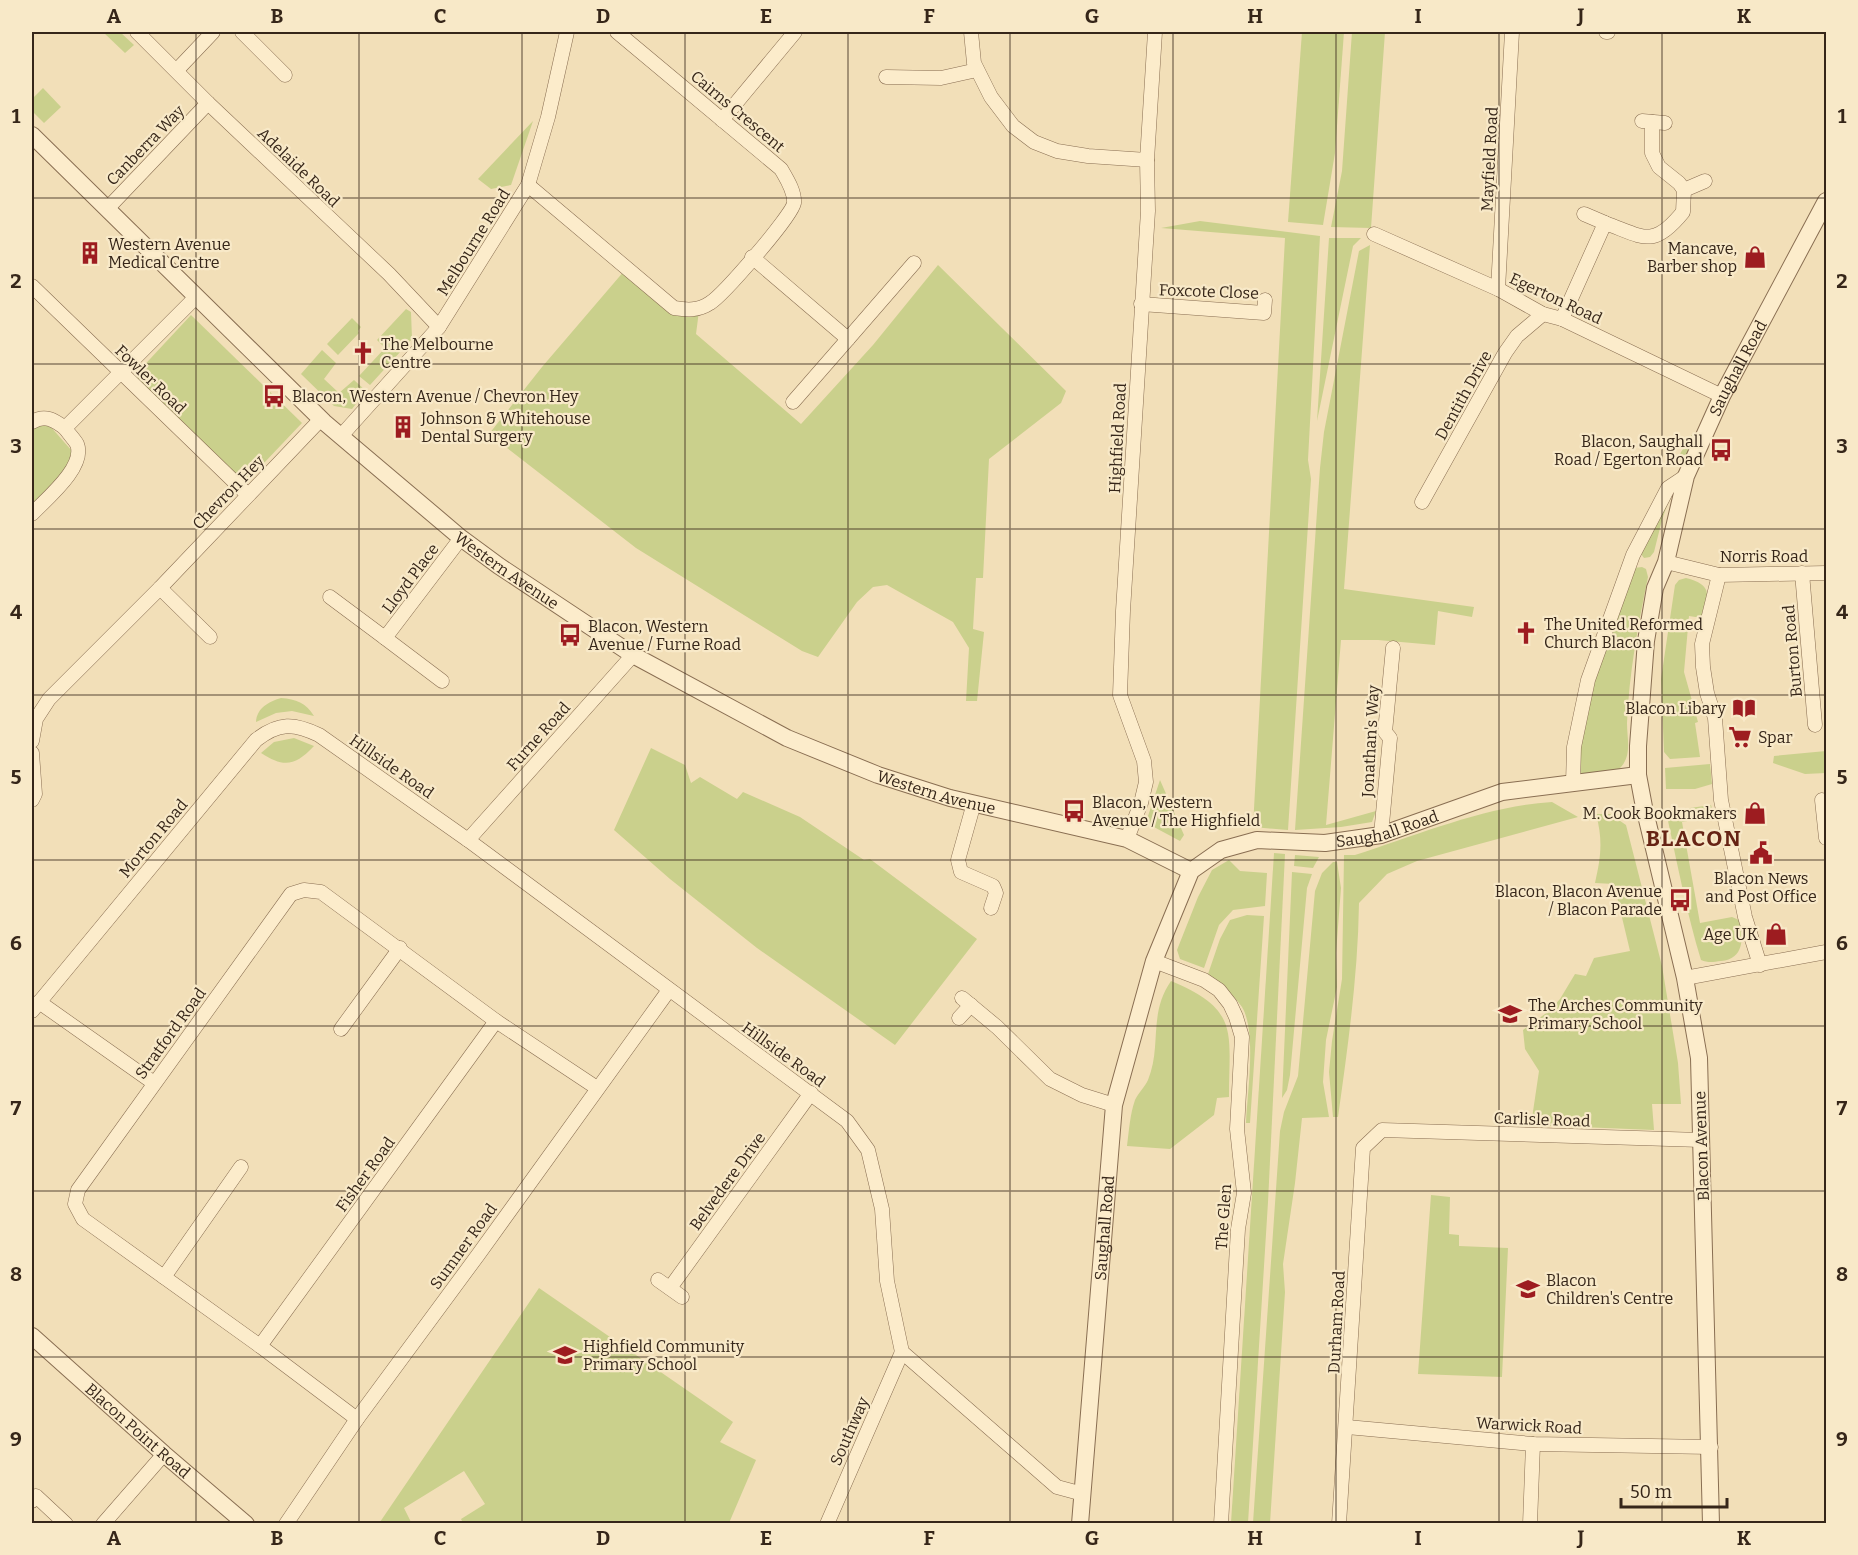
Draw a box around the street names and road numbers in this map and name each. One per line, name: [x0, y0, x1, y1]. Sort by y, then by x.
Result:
street label: Cairns Crescent: [687, 67, 789, 156]
street label: Canberra Way: [102, 101, 189, 189]
street label: Mayfield Road: [1477, 106, 1502, 212]
street label: Adelaide Road: [254, 124, 344, 211]
street label: Melbourne Road: [433, 185, 514, 299]
street label: Egerton Road: [1506, 269, 1606, 328]
street label: Foxcote Close: [1159, 280, 1259, 303]
street label: Saughall Road: [1705, 317, 1771, 419]
street label: Fowler Road: [111, 341, 190, 418]
street label: Dentith Drive: [1431, 347, 1496, 443]
street label: Highfield Road: [1105, 382, 1130, 494]
street label: Chevron Hey: [188, 451, 269, 533]
street label: Western Avenue: [451, 528, 562, 613]
street label: Lloyd Place: [378, 540, 443, 617]
street label: Norris Road: [1720, 547, 1809, 566]
street label: Burton Road: [1779, 603, 1806, 698]
street label: Jonathan's Way: [1358, 684, 1383, 799]
street label: Furne Road: [503, 698, 574, 774]
street label: Hillside Road: [346, 730, 438, 803]
street label: Western Avenue: [875, 766, 997, 818]
street label: Morton Road: [115, 795, 192, 881]
street label: Saughall Road: [1335, 806, 1441, 851]
street label: Stratford Road: [131, 984, 210, 1083]
street label: Hillside Road: [738, 1018, 829, 1091]
street label: Blacon Avenue: [1690, 1091, 1713, 1201]
street label: Carlisle Road: [1493, 1108, 1591, 1131]
street label: Belvedere Drive: [686, 1129, 769, 1234]
street label: Fisher Road: [332, 1133, 399, 1215]
street label: Saughall Road: [1091, 1174, 1118, 1281]
street label: The Glen: [1212, 1183, 1235, 1251]
street label: Sumner Road: [426, 1199, 501, 1293]
street label: Durham Road: [1324, 1270, 1349, 1374]
street label: Blacon Point Road: [81, 1379, 194, 1483]
street label: Southway: [826, 1394, 873, 1468]
street label: Warwick Road: [1475, 1413, 1583, 1438]

